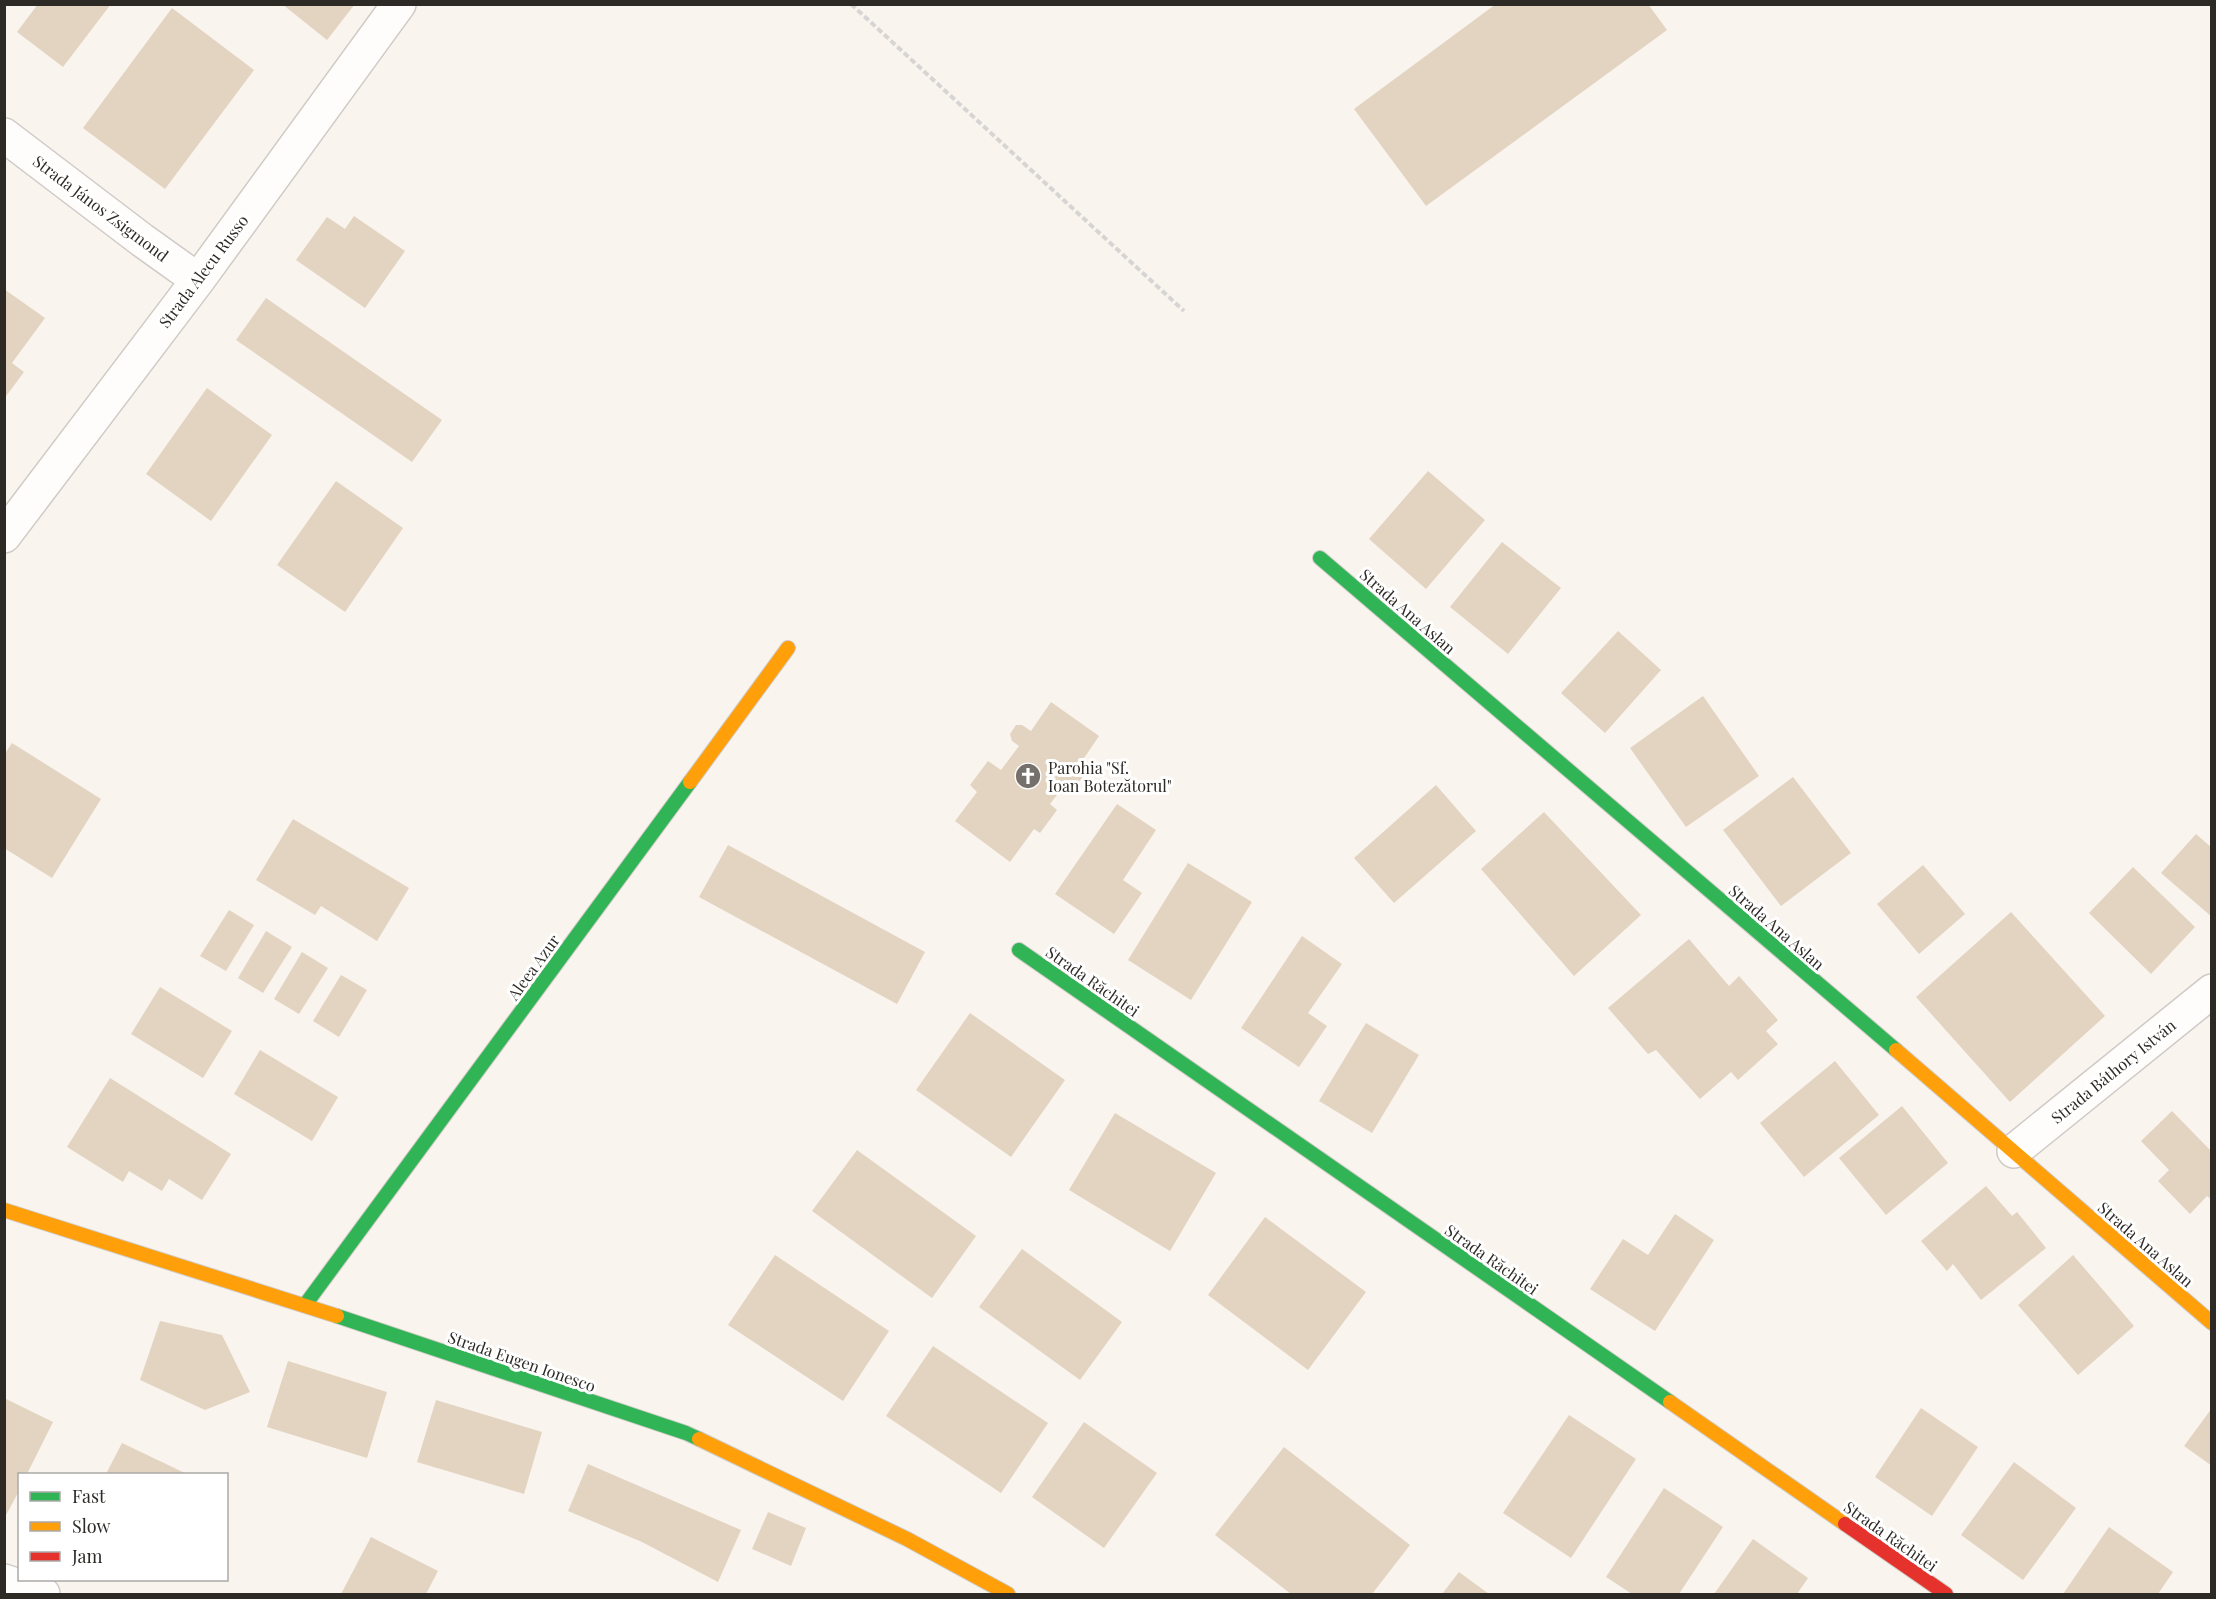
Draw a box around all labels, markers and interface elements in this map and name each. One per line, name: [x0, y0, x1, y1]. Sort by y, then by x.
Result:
street label: Strada János Zsigmond: [29, 150, 173, 266]
street label: Strada Alecu Russo: [154, 210, 253, 332]
street label: Strada Ana Aslan: [1356, 564, 1461, 659]
place label: Parohia "Sf. Ioan Botezătorul": [1048, 757, 1172, 796]
church icon: Parohia "Sf. Ioan Botezătorul": [1013, 761, 1043, 791]
street label: Strada Ana Aslan: [1725, 880, 1830, 975]
street label: Aleea Azur: [502, 930, 564, 1005]
street label: Strada Răchitei: [1042, 941, 1144, 1021]
street label: Strada Báthory István: [2046, 1014, 2180, 1128]
street label: Strada Ana Aslan: [2094, 1197, 2199, 1292]
street label: Strada Răchitei: [1441, 1219, 1543, 1299]
street label: Strada Eugen Ionesco: [445, 1326, 599, 1396]
legend: [18, 1473, 228, 1581]
text: Fast: [72, 1484, 106, 1508]
street label: Strada Răchitei: [1840, 1496, 1942, 1576]
text: Slow: [72, 1514, 110, 1538]
text: Jam: [71, 1544, 102, 1568]

